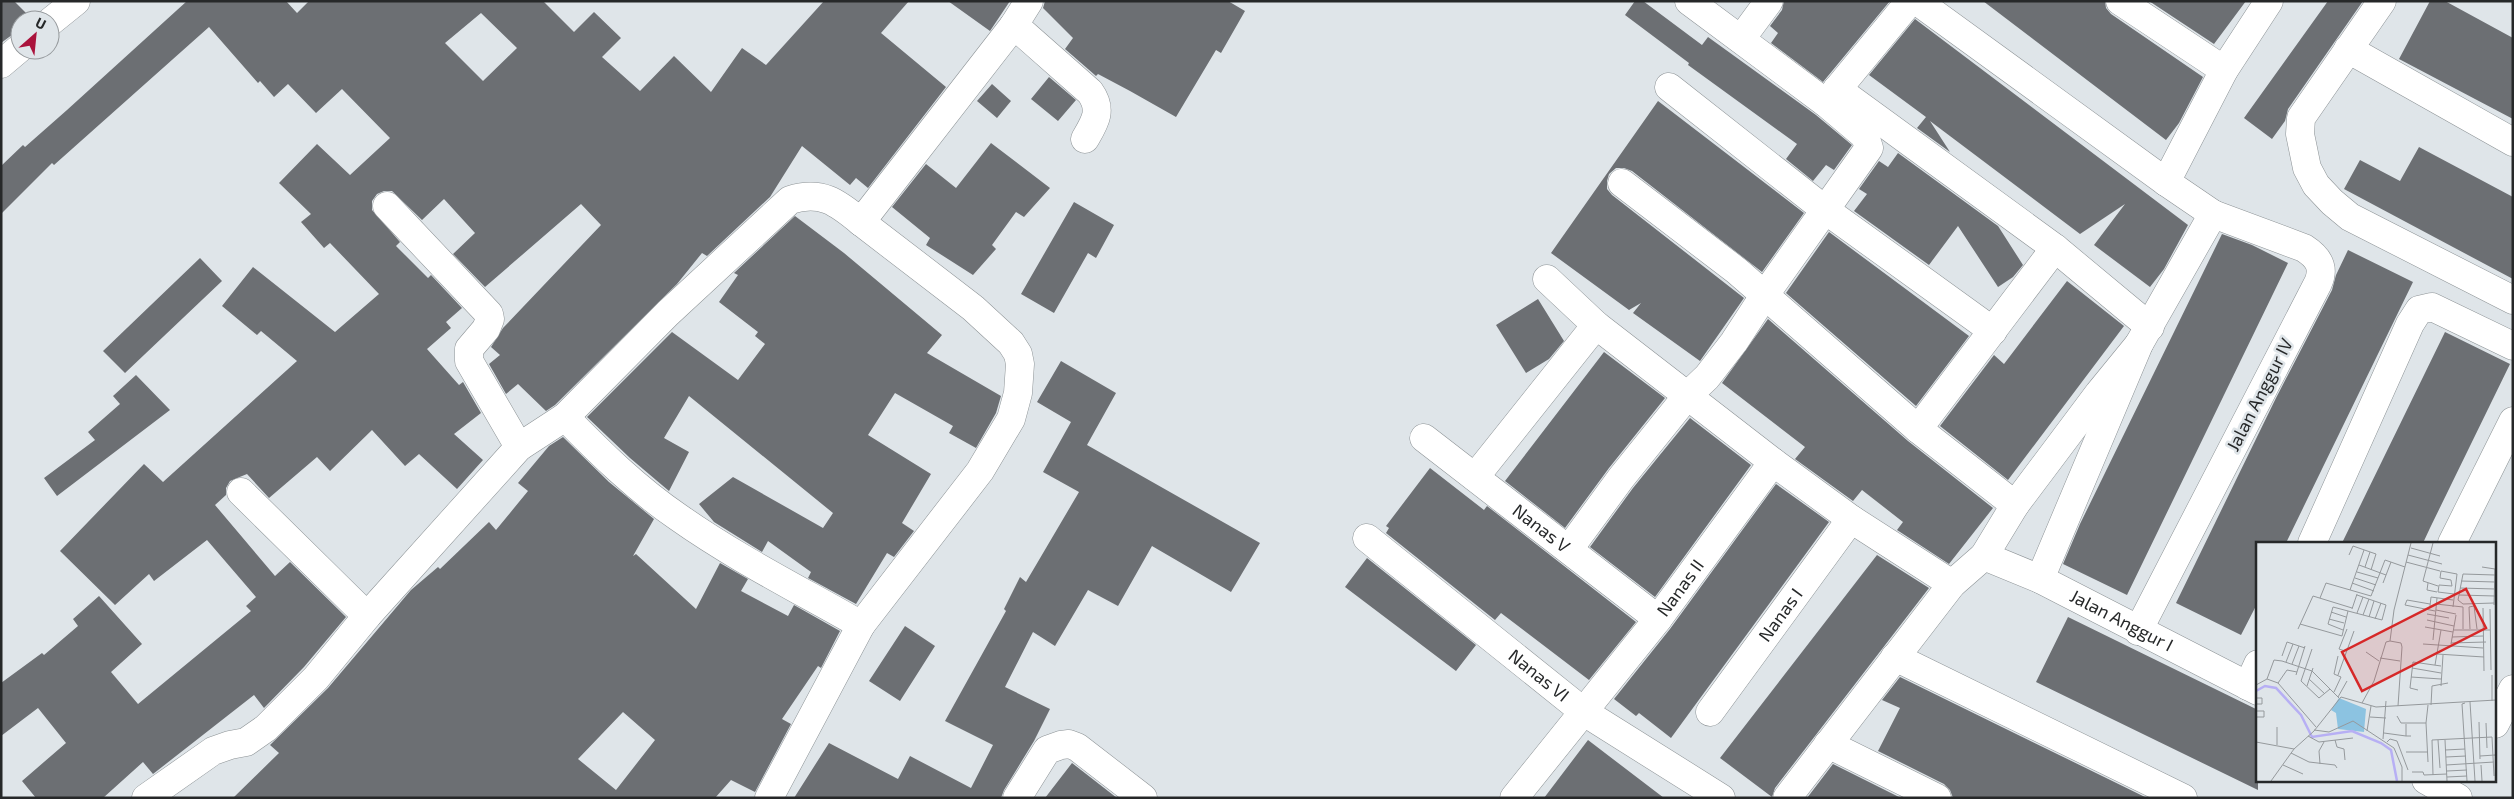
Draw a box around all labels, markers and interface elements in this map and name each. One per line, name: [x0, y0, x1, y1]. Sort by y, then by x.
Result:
north arrow: [10, 10, 60, 60]
text: U: [33, 13, 49, 33]
street label: Jalan Anggur IV: [2221, 334, 2297, 455]
street label: Nanas V: [1509, 499, 1575, 557]
inset map: [2256, 542, 2496, 782]
street label: Nanas II: [1652, 555, 1708, 620]
street label: Nanas I: [1753, 583, 1807, 646]
street label: Jalan Anggur I: [2067, 584, 2177, 655]
street label: Nanas VI: [1505, 644, 1574, 706]

